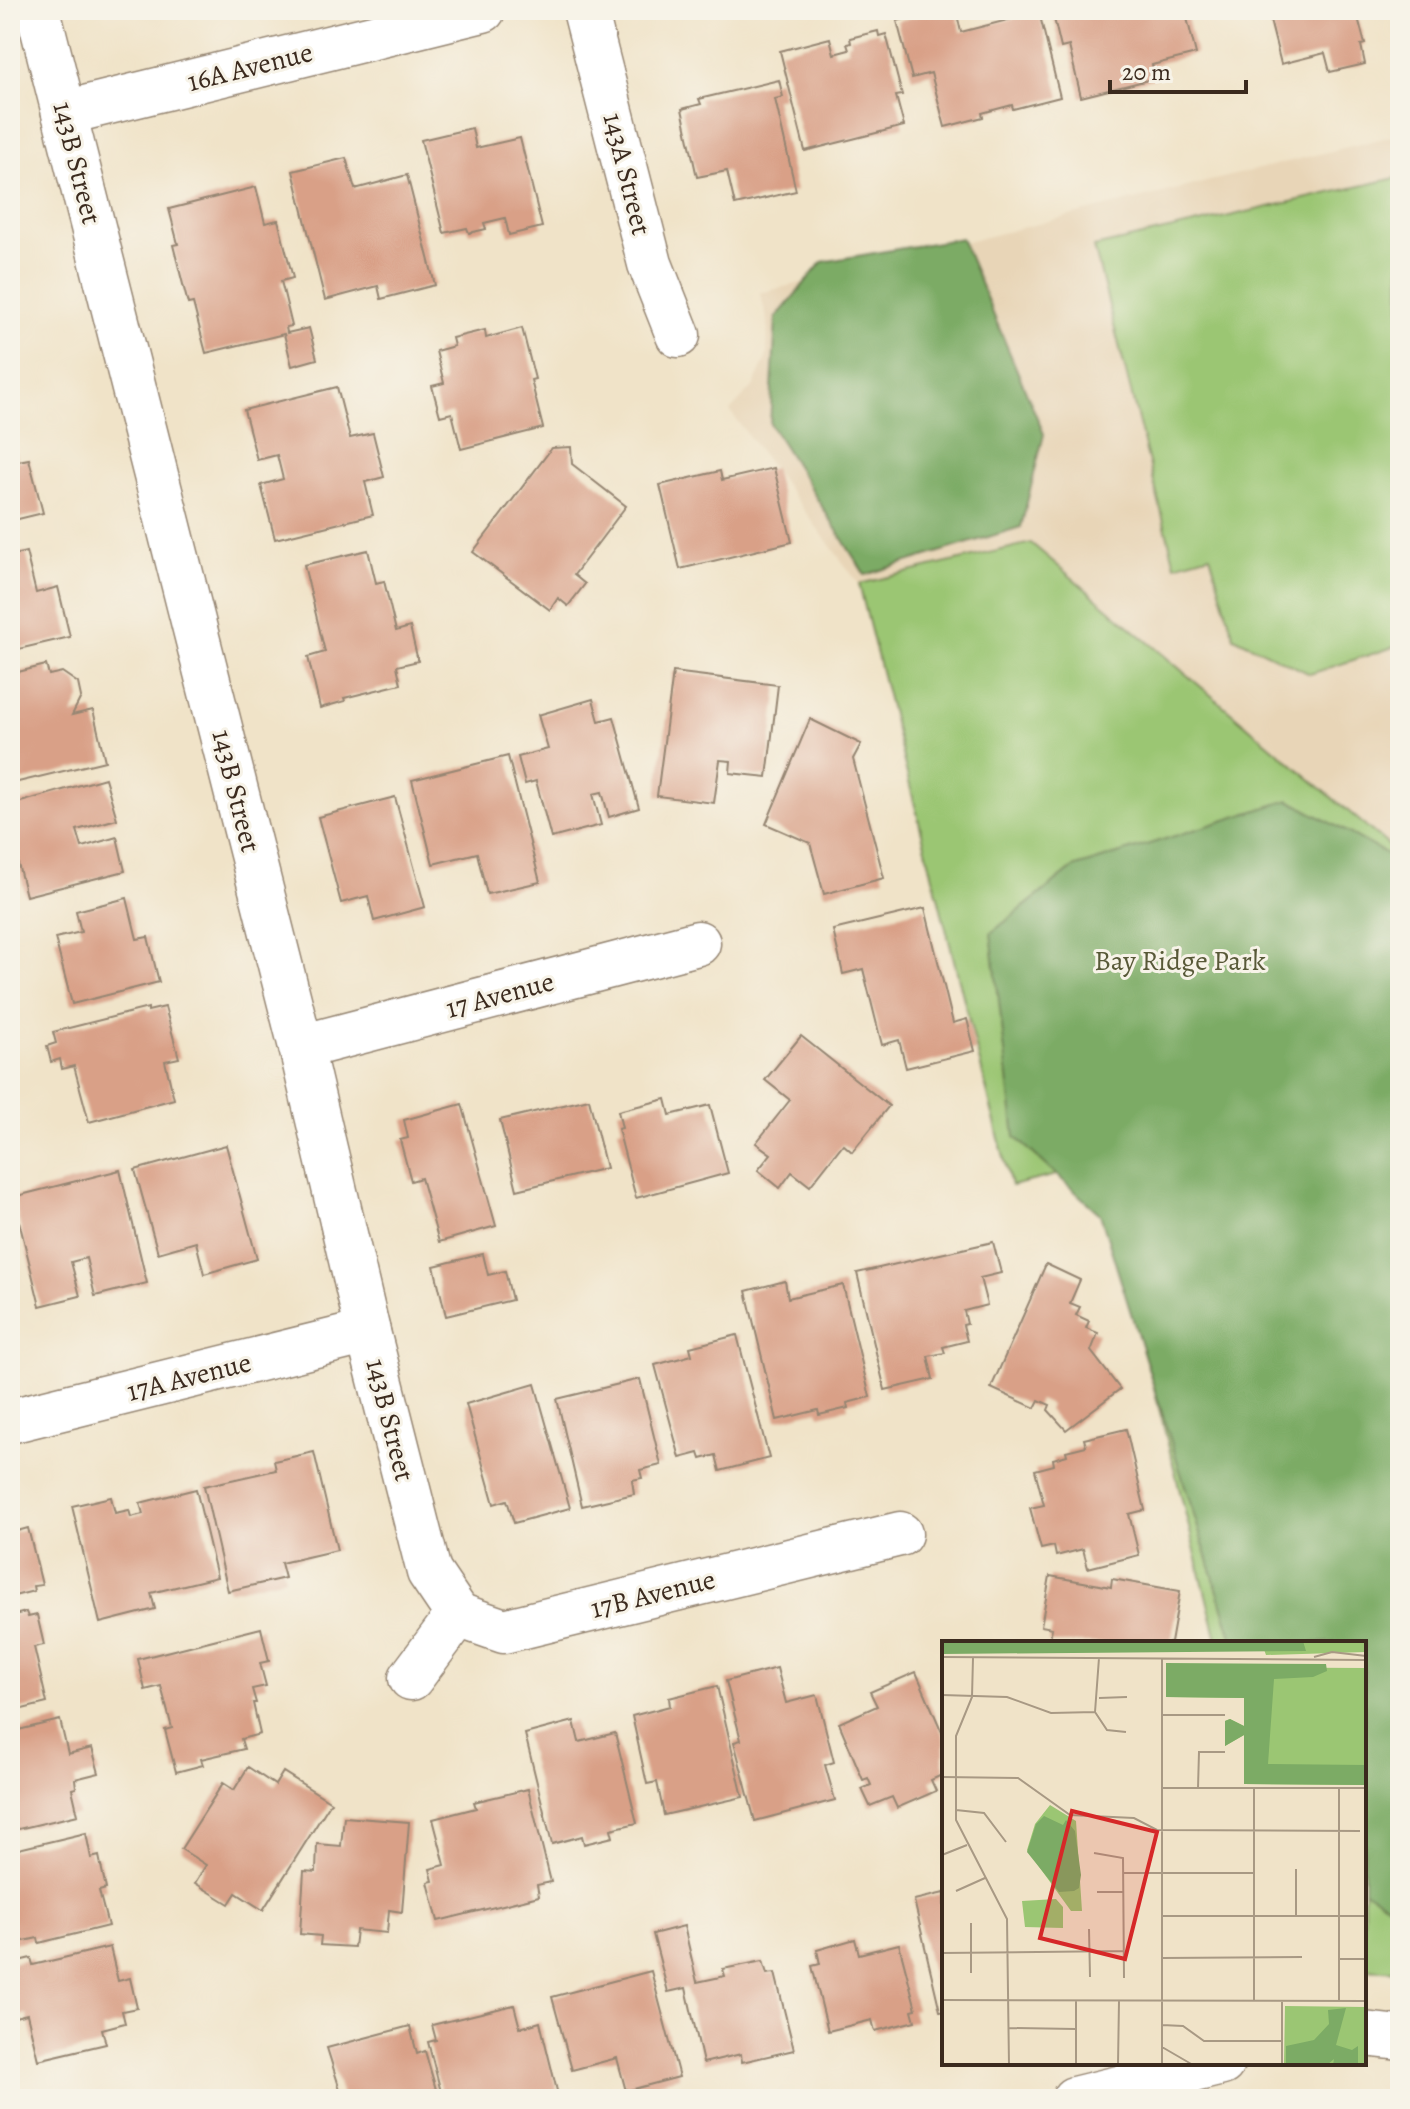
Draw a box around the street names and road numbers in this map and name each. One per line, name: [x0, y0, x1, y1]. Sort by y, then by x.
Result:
street label: 16A Avenue: [183, 33, 317, 101]
street label: 143B Street: [43, 98, 111, 228]
street label: 143A Street: [593, 109, 661, 239]
street label: 143B Street: [202, 726, 270, 856]
street label: 17 Avenue: [442, 962, 558, 1028]
street label: 17A Avenue: [123, 1343, 255, 1411]
street label: 143B Street: [356, 1355, 424, 1485]
street label: 17B Avenue: [587, 1560, 719, 1628]

